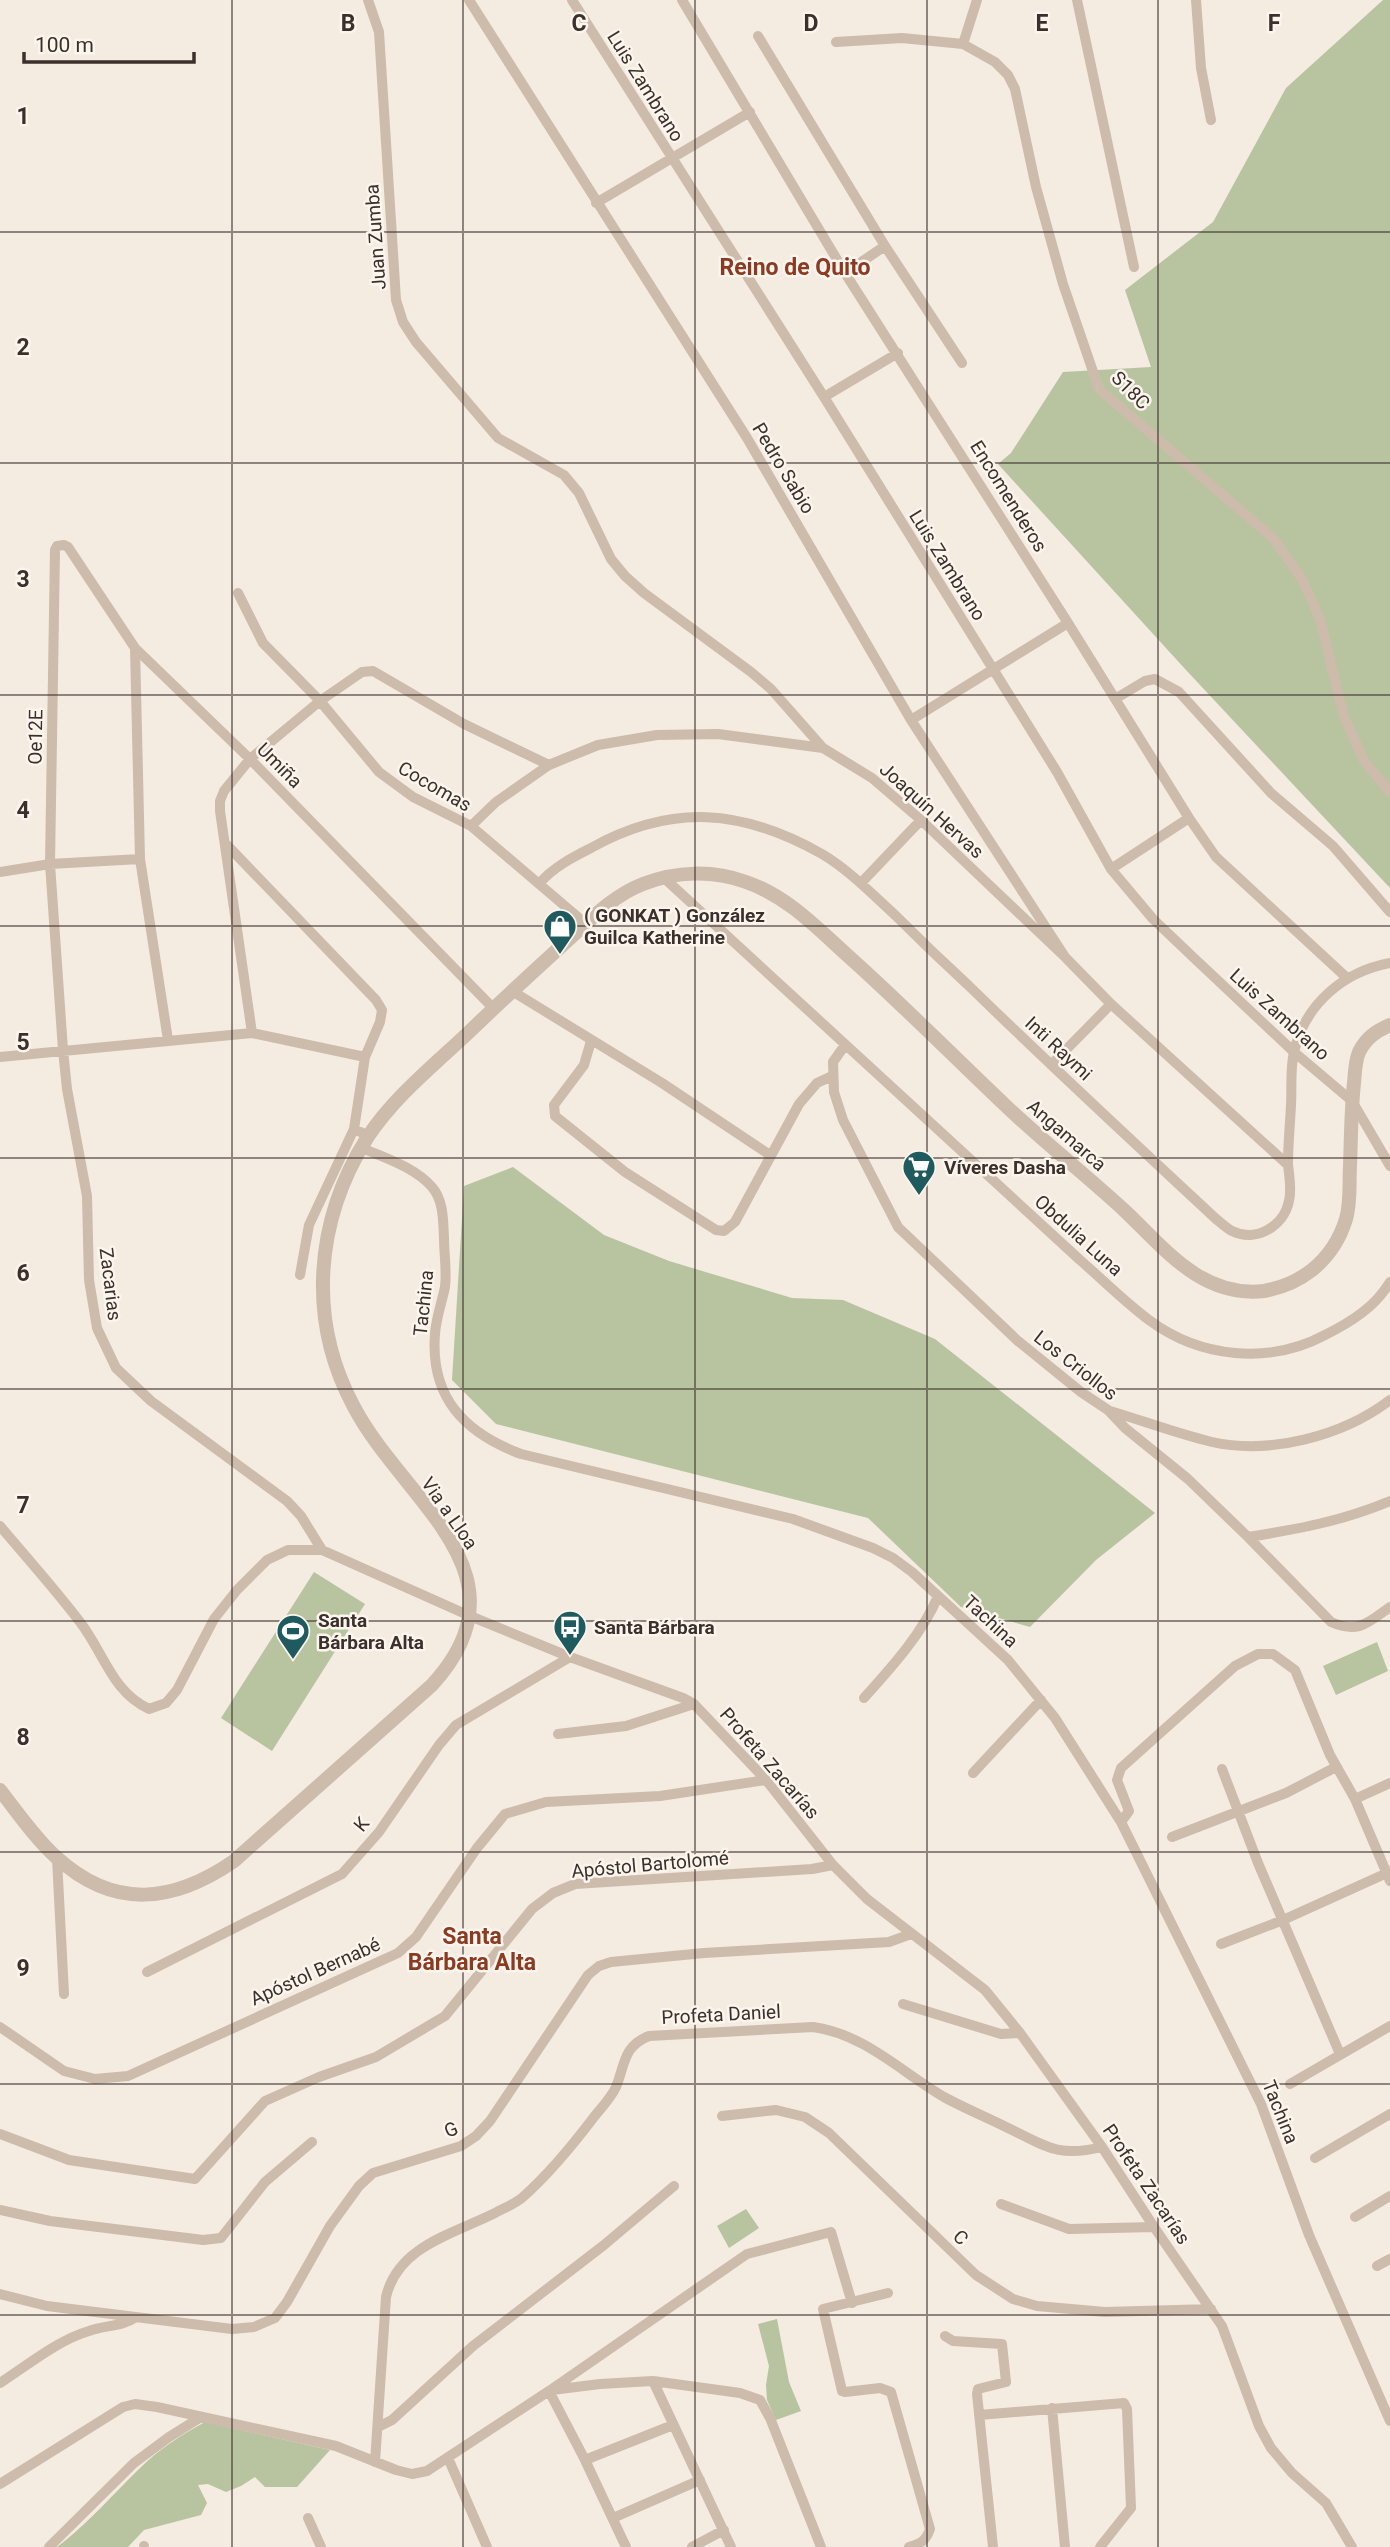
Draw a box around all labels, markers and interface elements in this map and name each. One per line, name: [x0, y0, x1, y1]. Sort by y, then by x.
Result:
text: B: [341, 10, 355, 37]
text: C: [571, 10, 587, 37]
text: D: [804, 10, 818, 37]
text: E: [1036, 10, 1049, 37]
text: F: [1268, 10, 1281, 37]
scale bar: [24, 21, 194, 65]
street label: Luis Zambrano: [602, 27, 689, 146]
text: 100 m: [35, 33, 94, 57]
text: 1: [16, 103, 30, 130]
street label: Juan Zumba: [360, 183, 391, 291]
district label: Reino de Quito: [719, 254, 871, 281]
text: 2: [16, 334, 30, 361]
street label: S18C: [1107, 366, 1155, 414]
street label: Pedro Sabio: [747, 419, 820, 518]
street label: Encomenderos: [965, 436, 1052, 556]
street label: Luis Zambrano: [904, 506, 991, 625]
text: 3: [16, 566, 30, 593]
street label: Oe12E: [24, 709, 47, 765]
street label: Umiña: [252, 738, 307, 793]
street label: Cocomas: [394, 756, 475, 817]
street label: Joaquín Hervas: [875, 758, 989, 863]
text: 4: [16, 797, 30, 824]
place label: ( GONKAT ) González Guilca Katherine: [584, 904, 765, 949]
shop icon: ( GONKAT ) González Guilca Katherine: [541, 907, 579, 956]
street label: Luis Zambrano: [1225, 964, 1334, 1065]
street label: Inti Raymi: [1020, 1012, 1097, 1085]
text: 5: [16, 1029, 30, 1056]
street label: Angamarca: [1022, 1095, 1111, 1176]
supermarket icon: Víveres Dasha: [900, 1148, 938, 1197]
place label: Víveres Dasha: [944, 1156, 1066, 1179]
street label: Obdulia Luna: [1030, 1190, 1127, 1281]
street label: Zacarias: [95, 1246, 126, 1322]
text: 6: [16, 1260, 30, 1287]
street label: Tachina: [409, 1269, 438, 1337]
street label: Los Criollos: [1029, 1326, 1122, 1405]
street label: Via a Lloa: [416, 1473, 483, 1554]
text: 7: [16, 1492, 30, 1519]
street label: Tachina: [959, 1590, 1023, 1652]
bus stop icon: Santa Bárbara: [551, 1608, 589, 1657]
place label: Santa Bárbara Alta: [318, 1609, 424, 1654]
sports icon: Santa Bárbara Alta: [274, 1612, 312, 1661]
place label: Santa Bárbara: [594, 1616, 715, 1639]
street label: Profeta Zacarías: [715, 1703, 824, 1824]
text: 8: [16, 1724, 30, 1751]
street label: K: [349, 1812, 374, 1836]
street label: Apóstol Bartolomé: [570, 1846, 730, 1883]
district label: Santa Bárbara Alta: [408, 1923, 536, 1976]
street label: Apóstol Bernabé: [247, 1933, 384, 2010]
text: 9: [16, 1955, 30, 1982]
street label: Profeta Daniel: [661, 2000, 781, 2029]
street label: Tachina: [1257, 2077, 1304, 2147]
street label: G: [441, 2116, 462, 2143]
street label: Profeta Zacarías: [1098, 2120, 1195, 2249]
street label: C: [948, 2225, 973, 2250]

